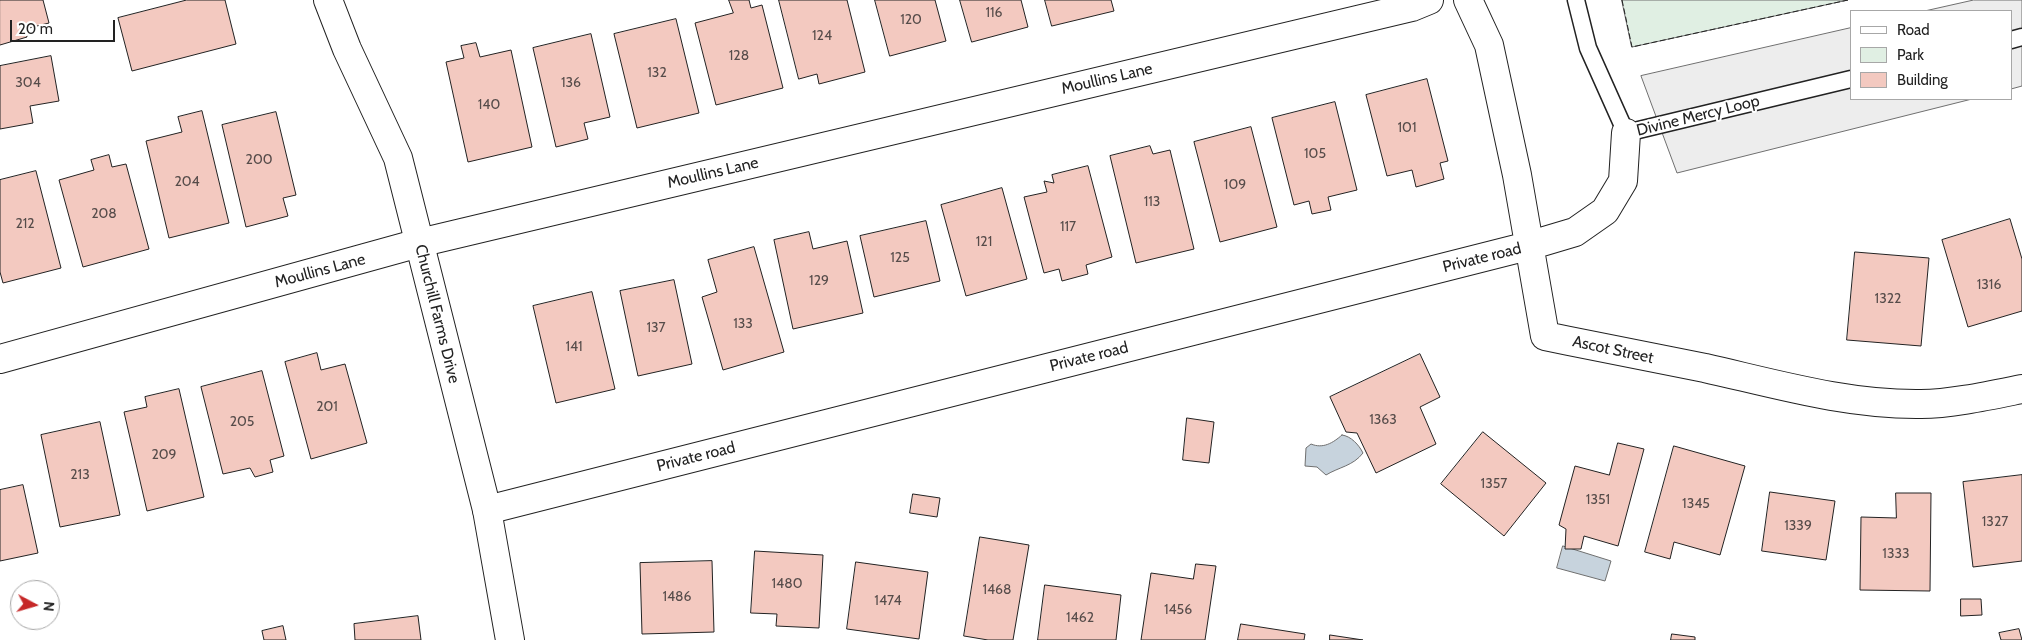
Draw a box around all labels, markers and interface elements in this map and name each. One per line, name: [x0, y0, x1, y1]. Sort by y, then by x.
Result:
house number: 116: [985, 5, 1003, 21]
scale bar: [12, 10, 118, 42]
legend: [1850, 10, 2012, 100]
house number: 120: [900, 12, 922, 28]
text: 20 m: [18, 20, 53, 38]
text: Road: [1897, 21, 1930, 39]
house number: 124: [812, 28, 832, 44]
text: Park: [1897, 46, 1924, 64]
house number: 128: [729, 48, 749, 64]
street label: Moullins Lane: [1060, 59, 1154, 99]
house number: 132: [647, 65, 667, 81]
text: Building: [1897, 71, 1948, 89]
house number: 304: [15, 75, 41, 91]
house number: 136: [561, 75, 581, 91]
street label: Divine Mercy Loop: [1635, 91, 1761, 141]
house number: 140: [478, 97, 500, 113]
house number: 101: [1398, 120, 1416, 136]
house number: 105: [1304, 146, 1326, 162]
house number: 200: [246, 152, 272, 168]
street label: Moullins Lane: [666, 153, 760, 193]
house number: 204: [174, 174, 200, 190]
house number: 109: [1224, 177, 1246, 193]
house number: 113: [1144, 194, 1160, 210]
house number: 208: [91, 206, 117, 222]
house number: 212: [15, 216, 35, 232]
house number: 117: [1060, 219, 1076, 235]
house number: 121: [976, 234, 992, 250]
street label: Private road: [1441, 239, 1523, 277]
street label: Churchill Farms Drive: [410, 243, 464, 385]
street label: Moullins Lane: [273, 250, 367, 292]
house number: 125: [890, 250, 910, 266]
house number: 129: [809, 273, 829, 289]
house number: 1316: [1977, 277, 2001, 293]
house number: 1322: [1875, 291, 1901, 307]
house number: 133: [733, 316, 753, 332]
house number: 137: [646, 320, 666, 336]
street label: Ascot Street: [1571, 332, 1655, 368]
street label: Private road: [1048, 338, 1130, 376]
house number: 141: [565, 339, 583, 355]
house number: 201: [316, 399, 338, 415]
house number: 1363: [1369, 412, 1397, 428]
house number: 205: [230, 414, 254, 430]
street label: Private road: [655, 438, 737, 476]
house number: 209: [151, 447, 177, 463]
house number: 213: [70, 467, 90, 483]
house number: 1357: [1481, 476, 1507, 492]
house number: 1351: [1586, 492, 1610, 508]
house number: 1345: [1682, 496, 1710, 512]
house number: 1327: [1982, 514, 2008, 530]
house number: 1339: [1784, 518, 1812, 534]
house number: 1333: [1882, 546, 1910, 562]
house number: 1480: [772, 576, 802, 592]
north arrow: [10, 580, 60, 630]
house number: 1468: [982, 582, 1012, 598]
house number: 1486: [662, 589, 692, 605]
house number: 1474: [874, 593, 902, 609]
text: N: [39, 601, 58, 612]
house number: 1456: [1164, 602, 1192, 618]
house number: 1462: [1066, 610, 1094, 626]

